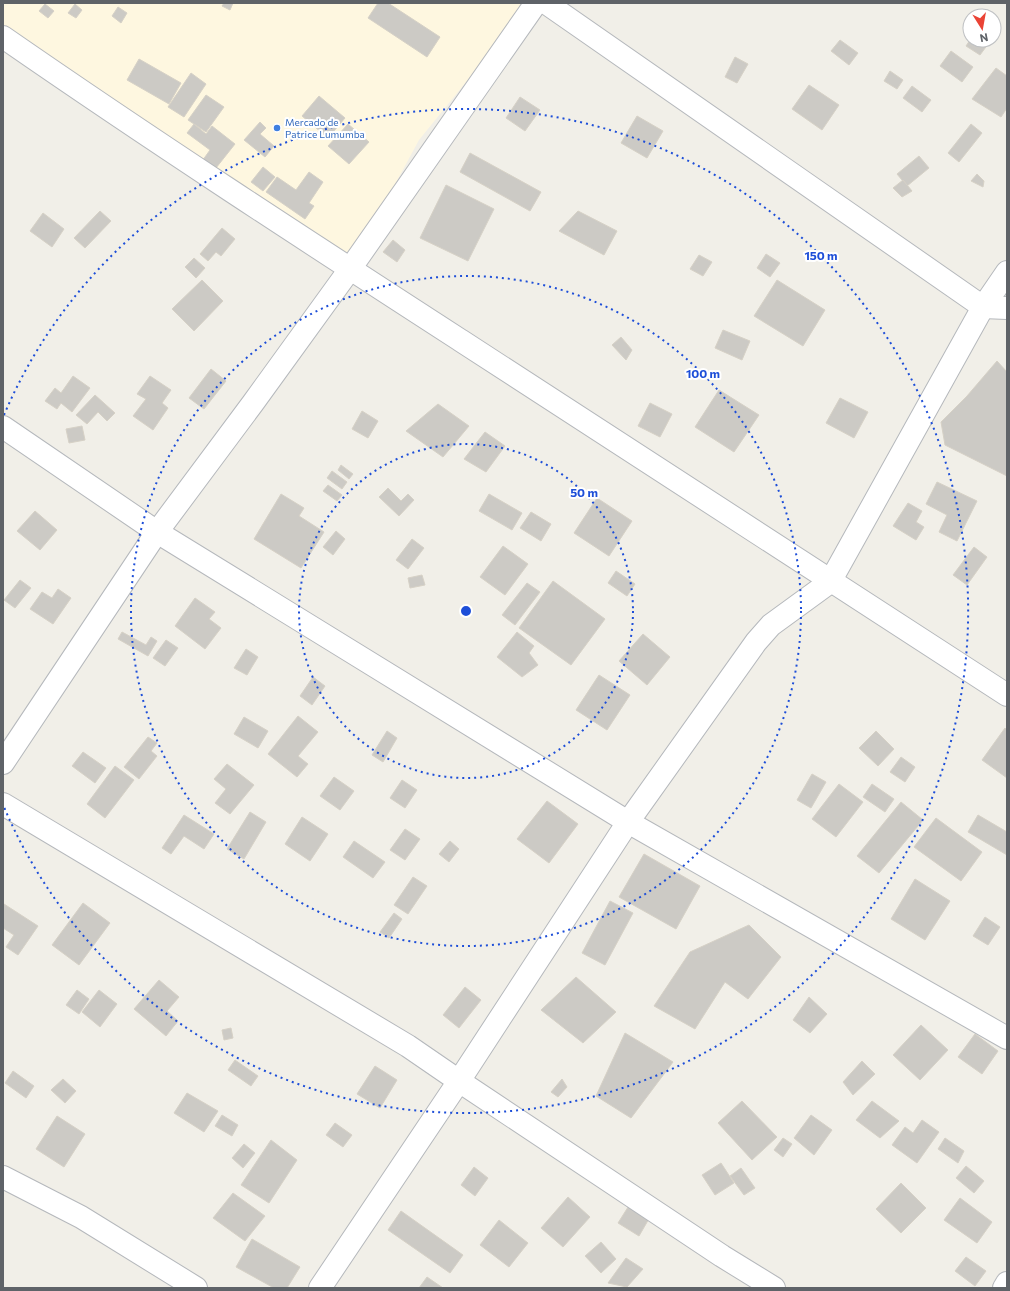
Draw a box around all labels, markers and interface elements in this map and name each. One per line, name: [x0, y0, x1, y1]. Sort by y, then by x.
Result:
north arrow: [962, 8, 1002, 48]
text: N: [979, 31, 989, 45]
place label: Mercado de Patrice Lumumba: [285, 116, 365, 140]
marker: Mercado de Patrice Lumumba: [272, 123, 282, 133]
text: 150 m: [804, 248, 838, 262]
text: 100 m: [686, 366, 720, 380]
text: 50 m: [570, 485, 598, 499]
centre of rings: [459, 604, 473, 618]

